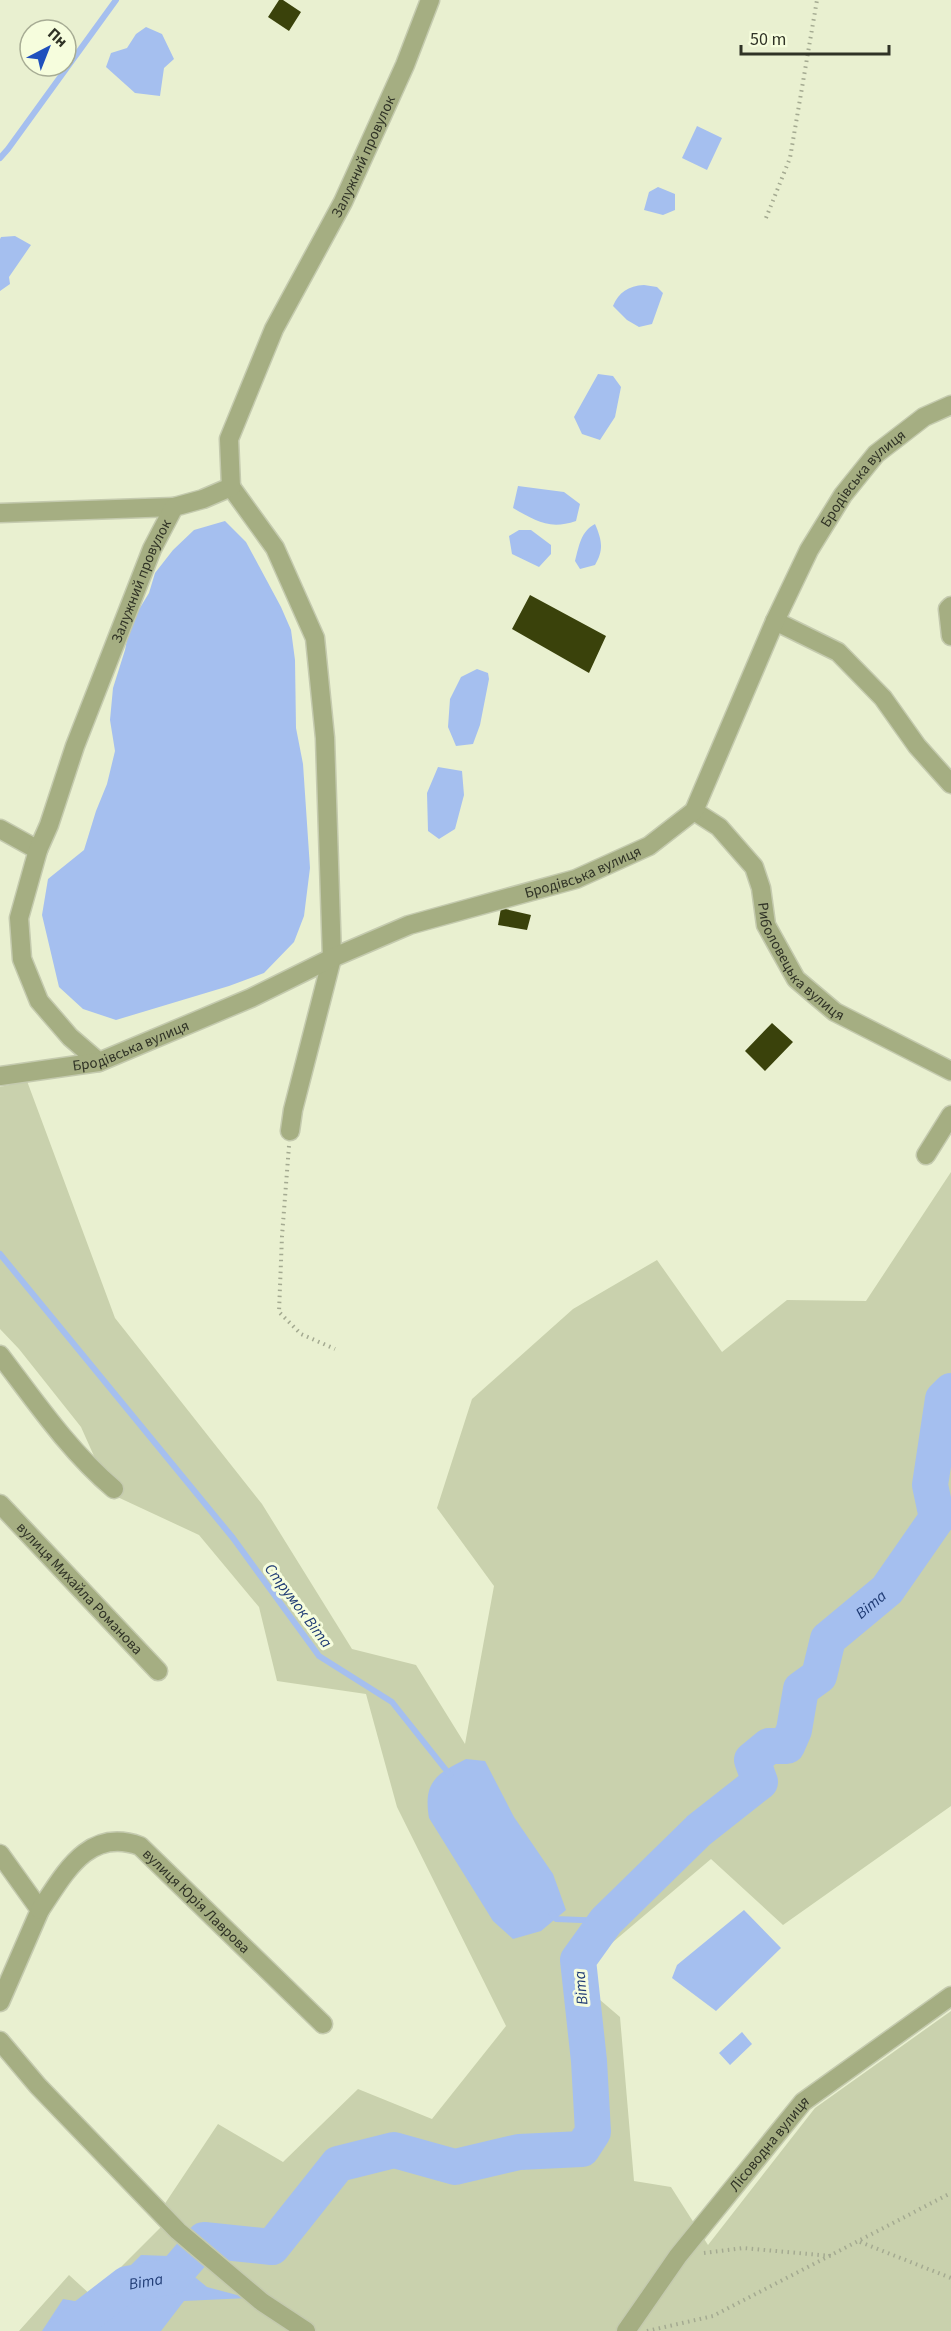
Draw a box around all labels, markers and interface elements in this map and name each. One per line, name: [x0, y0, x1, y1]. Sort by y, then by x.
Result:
north arrow: [18, 18, 78, 78]
scale bar: [741, 18, 890, 56]
text: Пн: [43, 23, 72, 52]
text: 50 m: [750, 27, 786, 52]
street label: Залужний провулок: [326, 92, 401, 222]
street label: Бродівська вулиця: [816, 425, 910, 531]
street label: Залужний провулок: [106, 515, 177, 646]
street label: Бродівська вулиця: [522, 841, 645, 904]
street label: Риболовецька вулиця: [752, 901, 848, 1026]
street label: Бродівська вулиця: [71, 1015, 193, 1077]
street label: вулиця Михайла Романова: [11, 1518, 147, 1660]
water label: Струмок Віта: [259, 1559, 337, 1653]
water label: Віта: [851, 1585, 892, 1624]
street label: вулиця Юрія Лаврова: [138, 1844, 255, 1959]
water label: Віта: [569, 1969, 593, 2006]
street label: Лісоводна вулиця: [724, 2091, 814, 2196]
water label: Віта: [127, 2268, 165, 2296]

